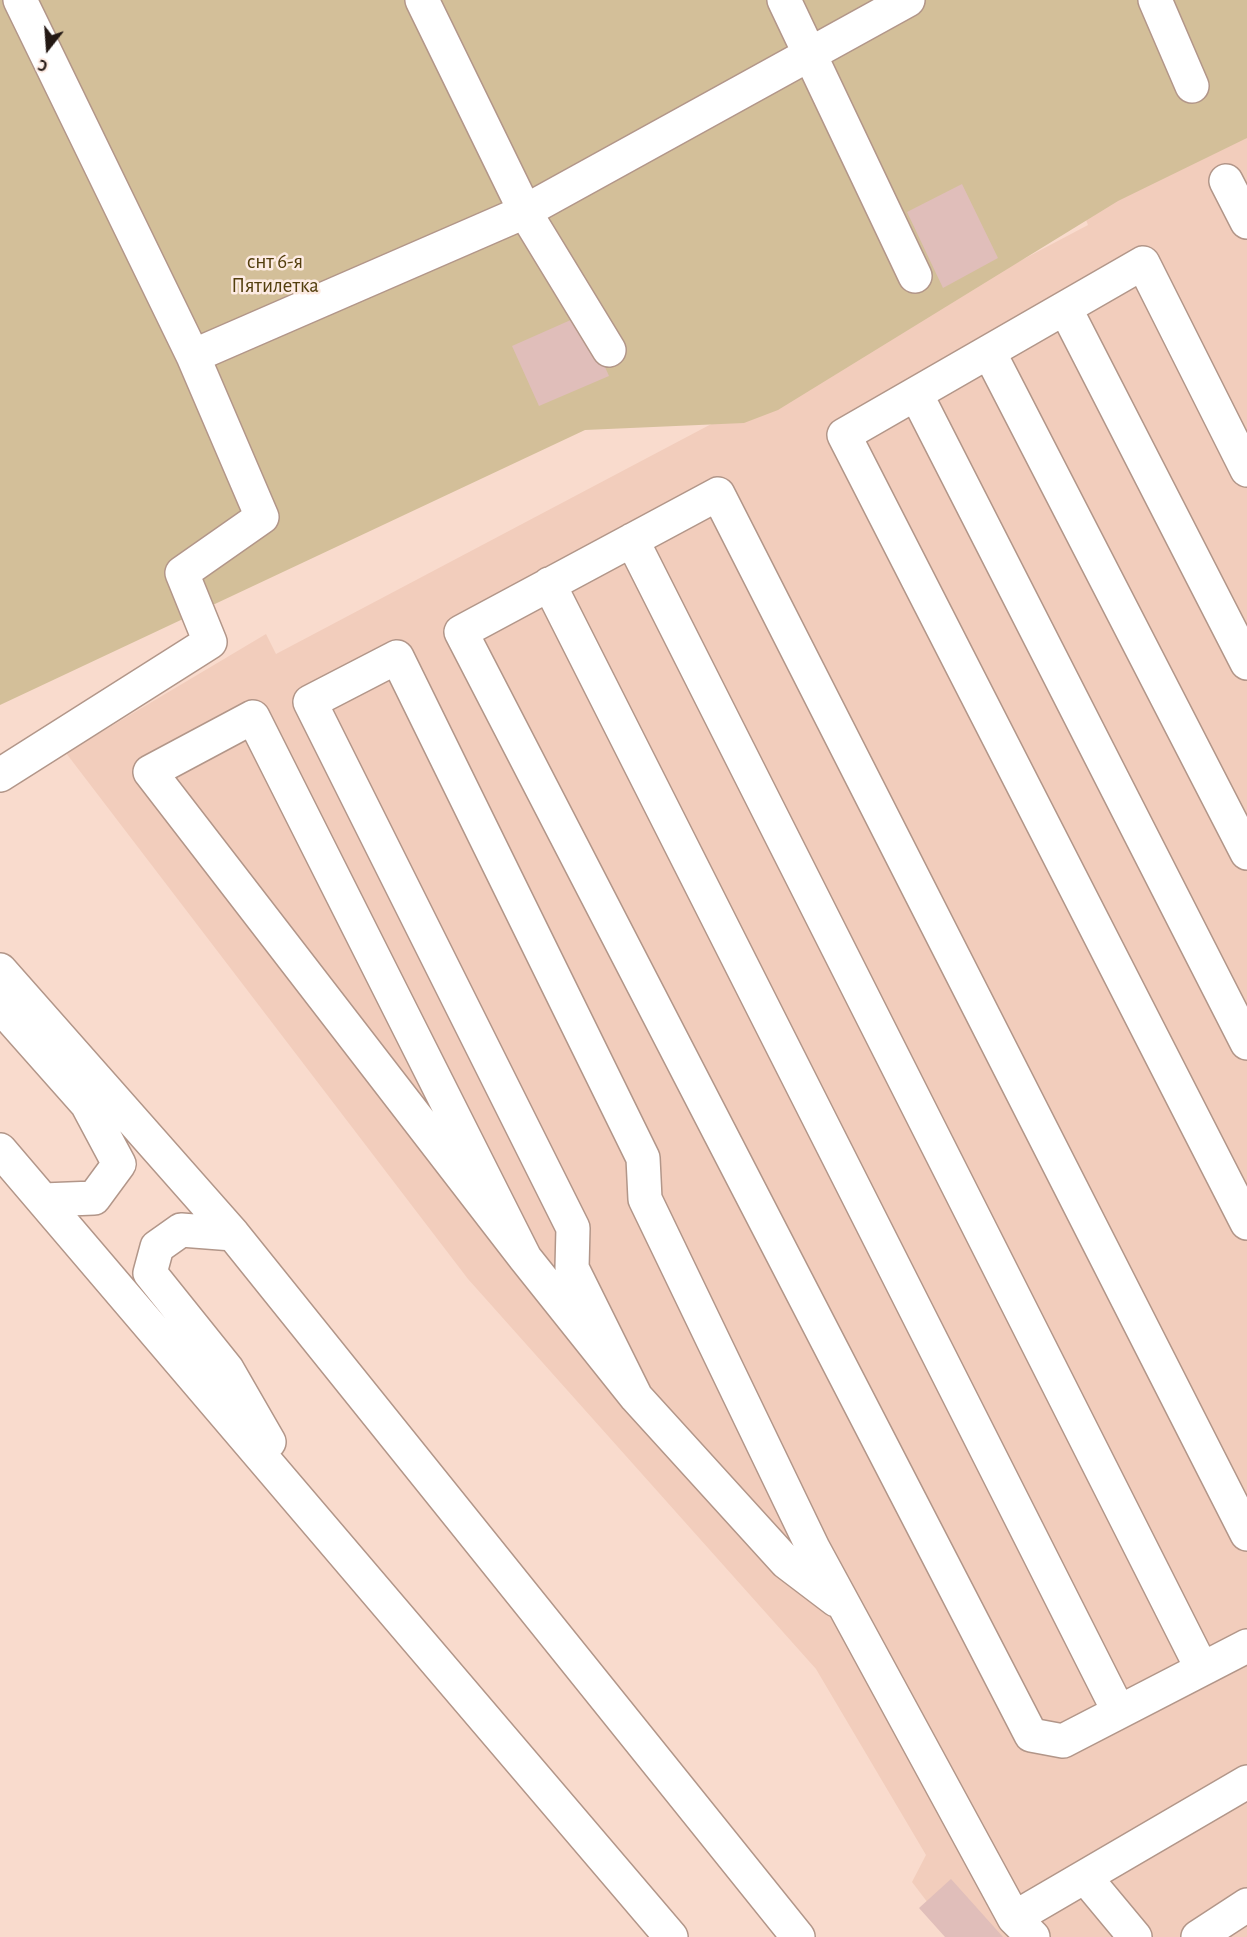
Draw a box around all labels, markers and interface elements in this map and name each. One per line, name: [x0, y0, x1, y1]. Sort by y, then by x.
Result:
north arrow: [18, 18, 78, 78]
text: С: [36, 56, 49, 74]
park label: снт 6-я Пятилетка: [231, 249, 319, 299]

